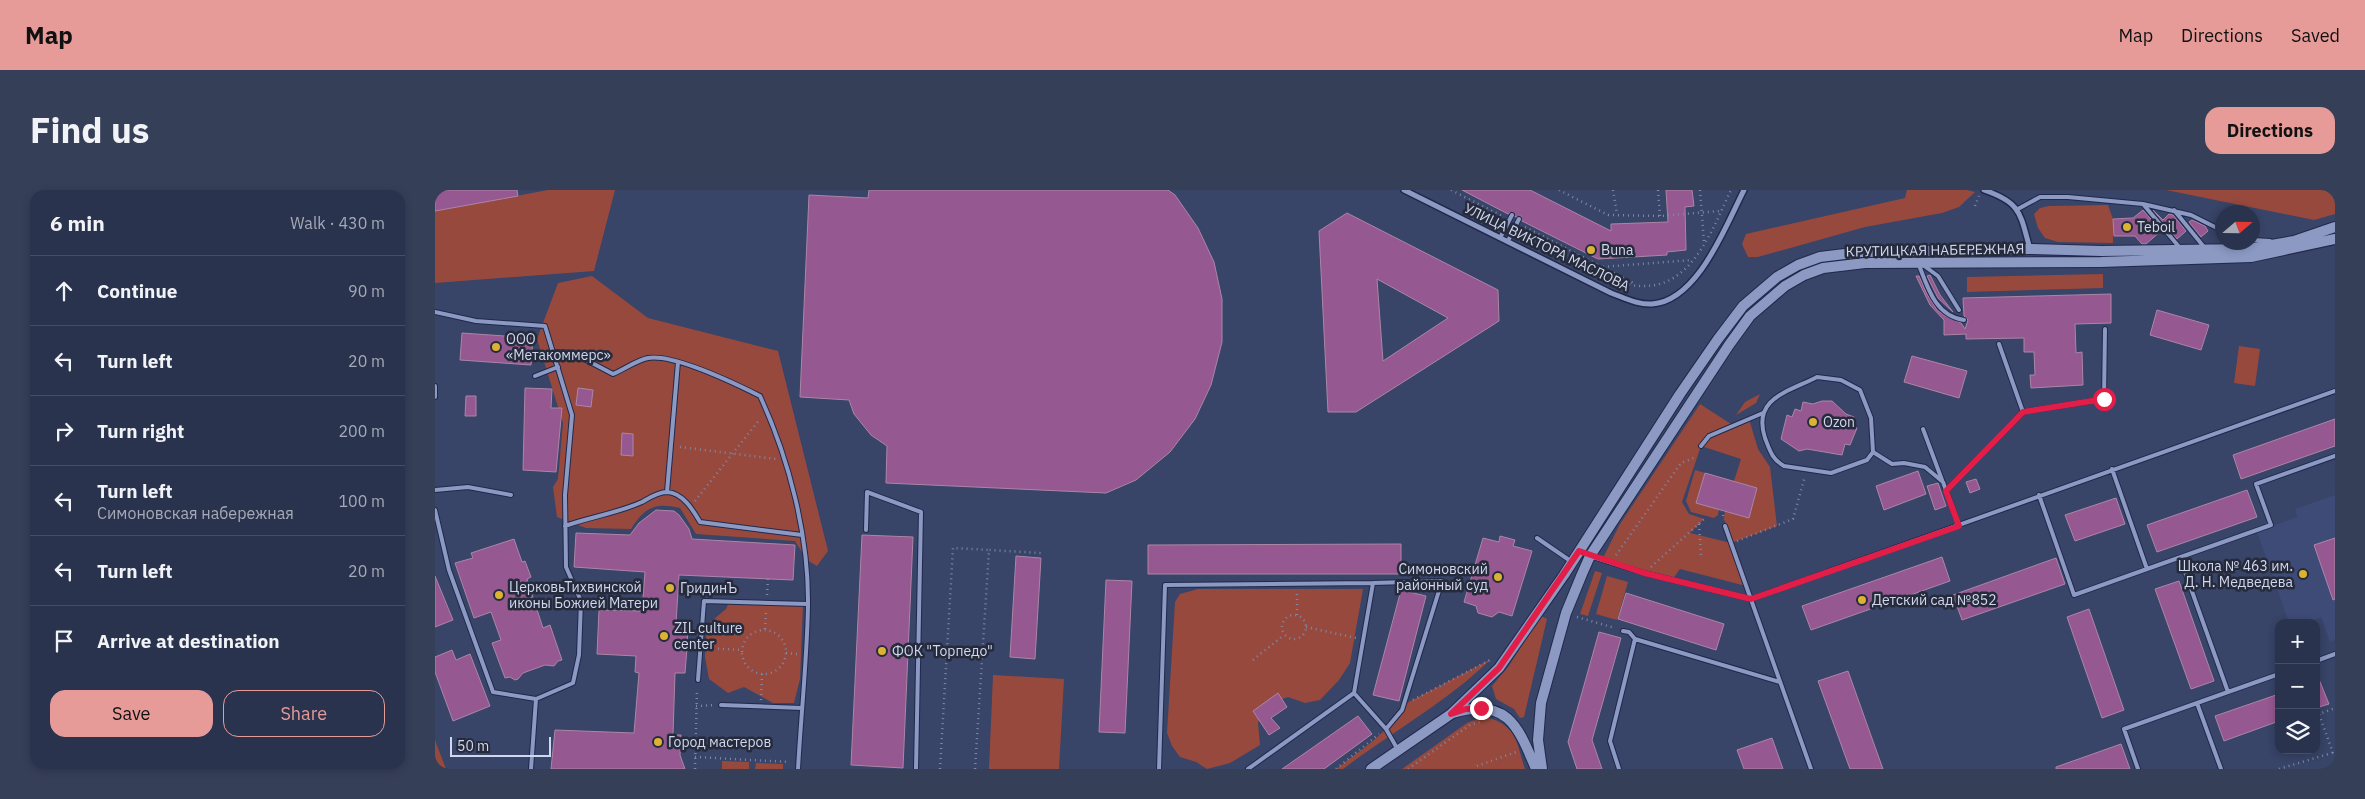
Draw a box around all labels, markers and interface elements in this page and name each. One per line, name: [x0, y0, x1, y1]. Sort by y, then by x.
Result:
text: Map: [25, 19, 73, 51]
text: Map: [2118, 24, 2153, 47]
text: Directions: [2181, 24, 2263, 47]
text: Saved: [2291, 24, 2340, 47]
text: Find us: [30, 107, 149, 153]
button: Directions: [2205, 107, 2335, 154]
street label: УЛИЦА ВИКТОРА МАСЛОВА: [1461, 199, 1633, 295]
north arrow: [2215, 205, 2260, 250]
text: 6 min: [50, 209, 105, 237]
text: Walk · 430 m: [290, 213, 385, 233]
place label: Teboil: [2137, 218, 2175, 236]
marker: Teboil: [2121, 221, 2133, 233]
street label: КРУТИЦКАЯ НАБЕРЕЖНАЯ: [1845, 239, 2025, 261]
place label: Buna: [1601, 241, 1634, 259]
marker: Buna: [1585, 244, 1597, 256]
icon: ahead: [50, 277, 78, 305]
text: Continue: [97, 279, 177, 303]
text: 90 m: [348, 281, 385, 301]
place label: ООО «Метакоммерс»: [506, 330, 611, 364]
marker: ООО «Метакоммерс»: [490, 341, 502, 353]
icon: left: [50, 347, 78, 375]
text: Turn left: [97, 349, 173, 373]
text: 20 m: [348, 351, 385, 371]
route start: [2093, 388, 2116, 411]
place label: Ozon: [1823, 413, 1855, 431]
marker: Ozon: [1807, 416, 1819, 428]
icon: right: [50, 417, 78, 445]
text: Turn right: [97, 419, 184, 443]
text: 200 m: [338, 421, 385, 441]
text: Turn left: [97, 479, 173, 503]
icon: left: [50, 487, 78, 515]
text: 100 m: [338, 491, 385, 511]
text: Симоновская набережная: [97, 503, 294, 523]
icon: left: [50, 557, 78, 585]
place label: Школа № 463 им. Д. Н. Медведева: [2178, 557, 2294, 591]
text: Turn left: [97, 559, 173, 583]
place label: Симоновский районный суд: [1396, 560, 1488, 594]
text: 20 m: [348, 561, 385, 581]
marker: Школа № 463 им. Д. Н. Медведева: [2297, 568, 2309, 580]
marker: Симоновский районный суд: [1492, 571, 1504, 583]
place label: ЦерковьТихвинской иконы Божией Матери: [509, 578, 658, 612]
place label: ГридинЪ: [680, 579, 737, 597]
marker: ГридинЪ: [664, 582, 676, 594]
marker: ЦерковьТихвинской иконы Божией Матери: [493, 589, 505, 601]
place label: Детский сад №852: [1872, 591, 1997, 609]
marker: Детский сад №852: [1856, 594, 1868, 606]
place label: ZIL culture center: [674, 619, 743, 653]
map controls: [2275, 619, 2320, 754]
button: +: [2275, 619, 2320, 664]
icon: arrive: [50, 627, 78, 655]
text: Arrive at destination: [97, 629, 280, 653]
marker: ZIL culture center: [658, 630, 670, 642]
place label: ФОК "Торпедо": [892, 642, 993, 660]
marker: ФОК "Торпедо": [876, 645, 888, 657]
button: −: [2275, 664, 2320, 709]
button: Save: [50, 690, 213, 737]
button: Share: [223, 690, 385, 737]
route end: [1470, 697, 1493, 720]
button: layers: [2275, 709, 2320, 754]
place label: Город мастеров: [668, 733, 771, 751]
scale bar: [450, 734, 551, 757]
marker: Город мастеров: [652, 736, 664, 748]
text: 50 m: [457, 737, 489, 755]

